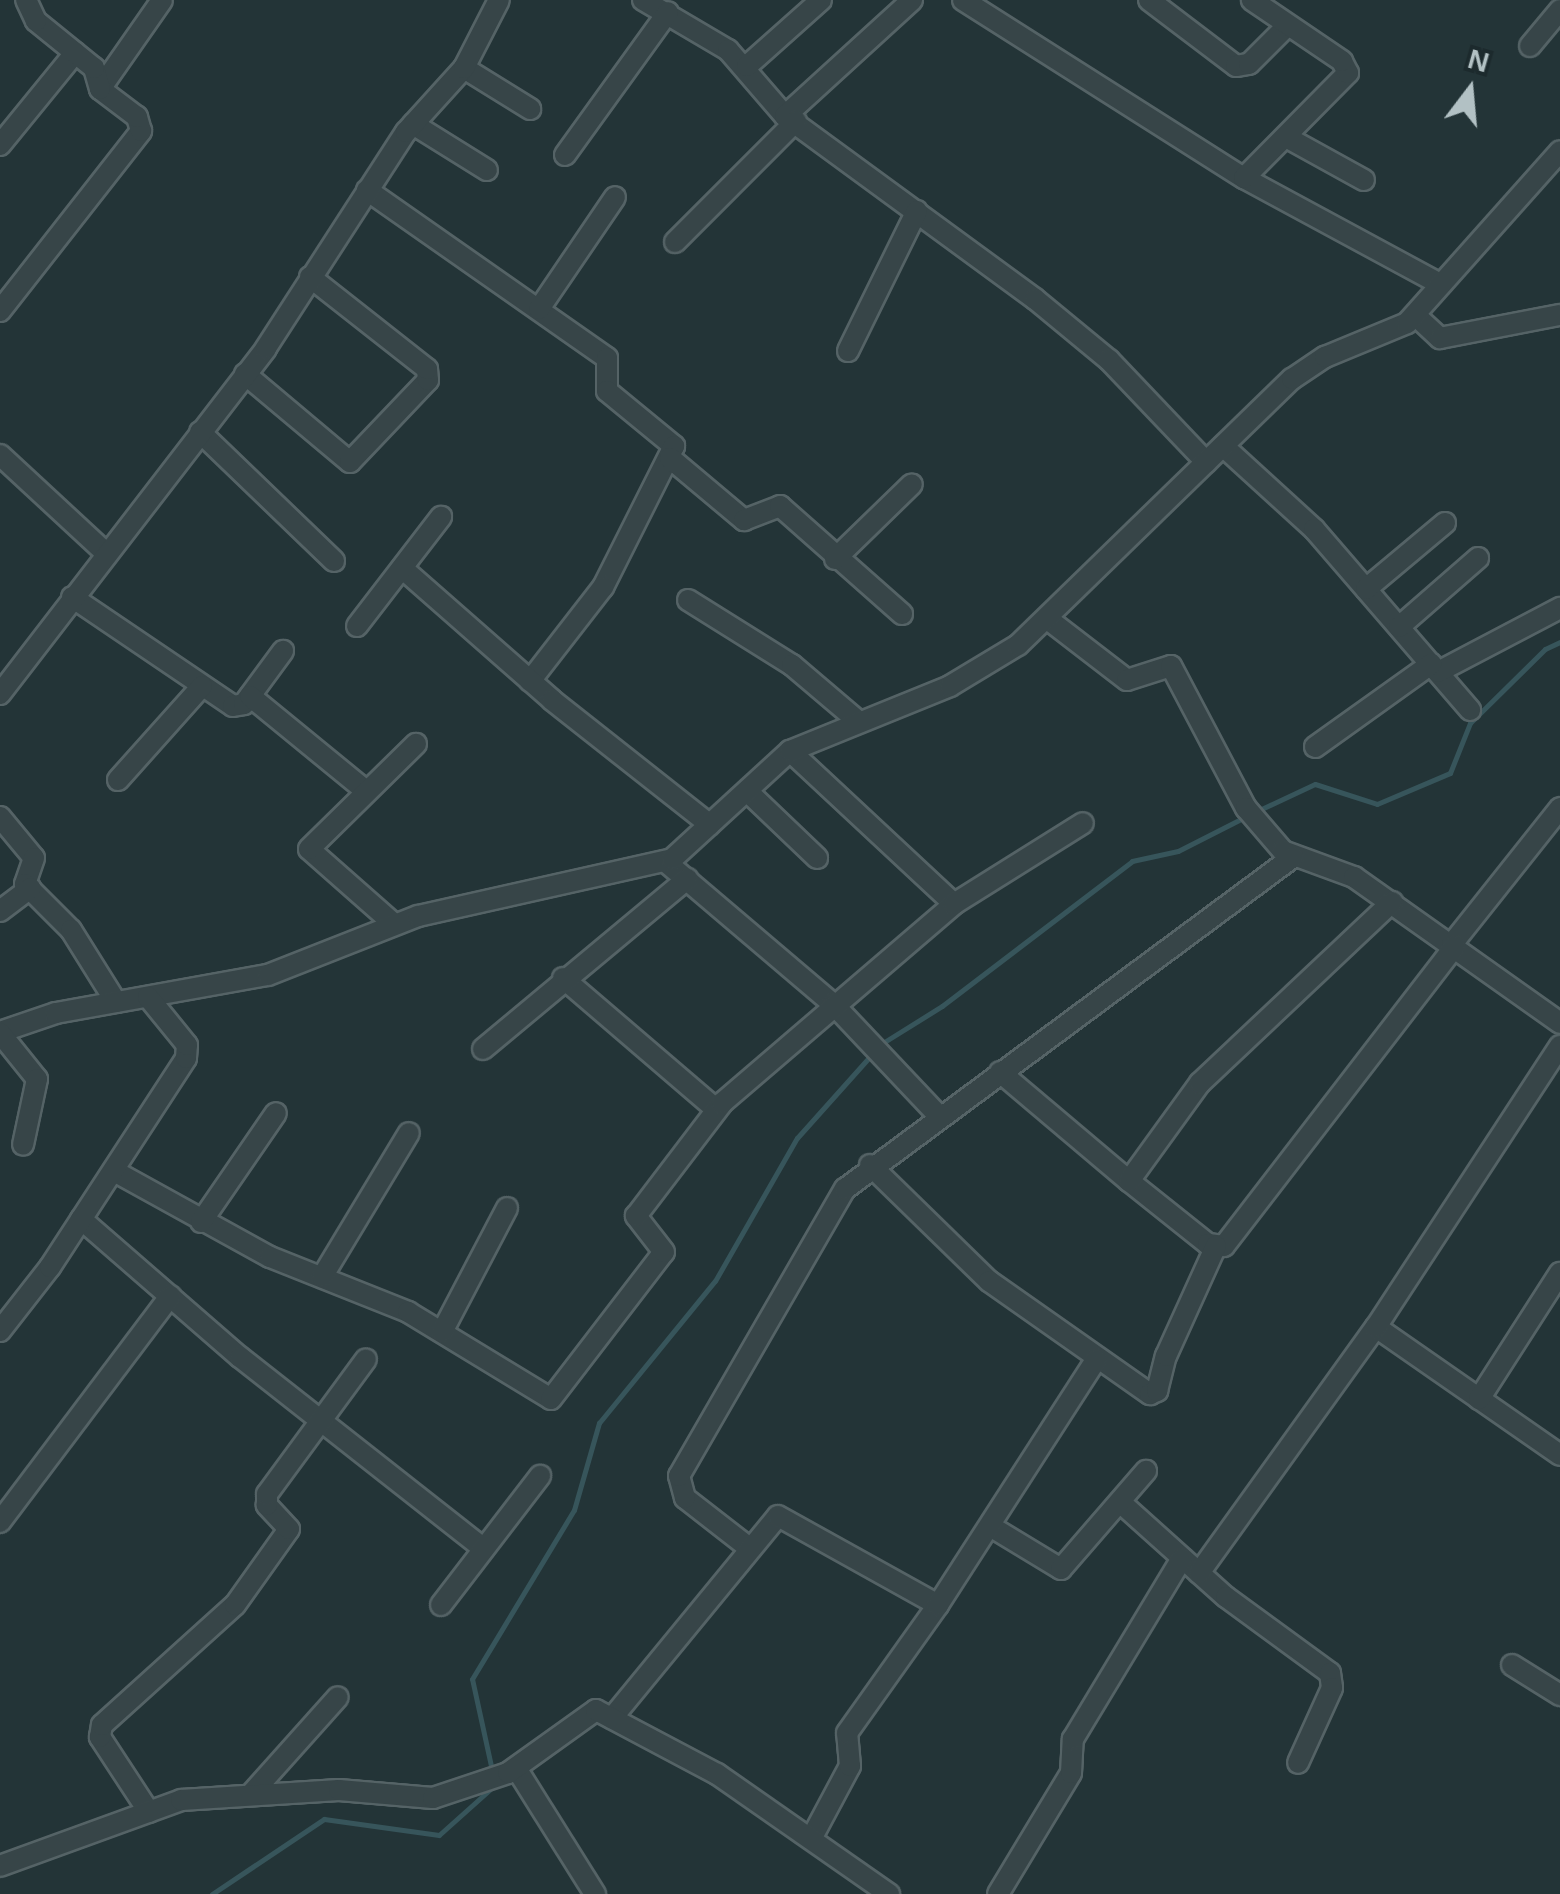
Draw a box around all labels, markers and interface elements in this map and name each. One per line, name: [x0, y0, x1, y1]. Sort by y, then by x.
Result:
north arrow: [1420, 40, 1520, 140]
text: N: [1464, 43, 1492, 78]

